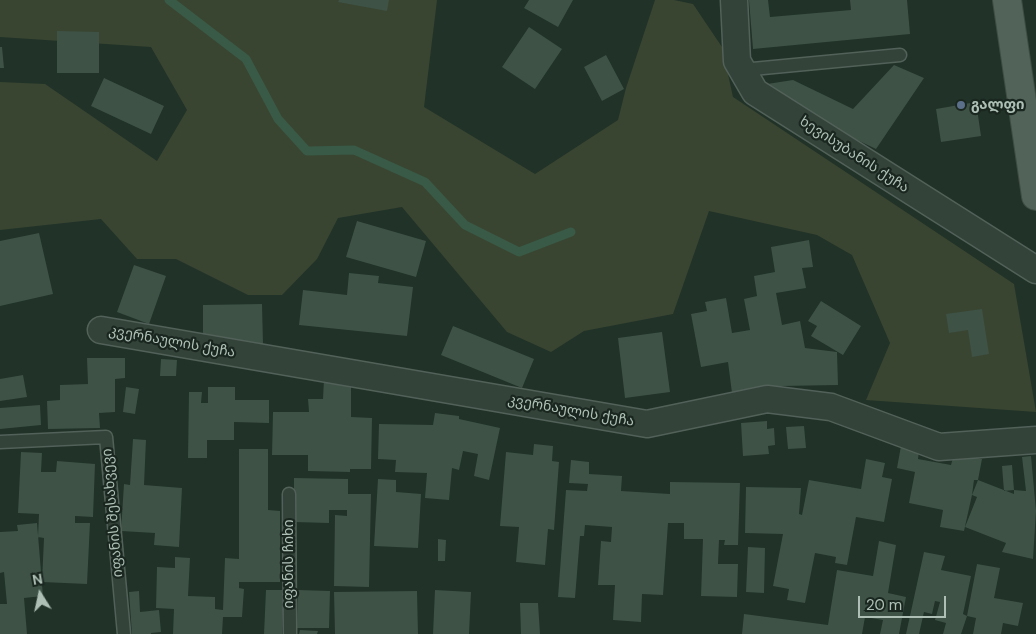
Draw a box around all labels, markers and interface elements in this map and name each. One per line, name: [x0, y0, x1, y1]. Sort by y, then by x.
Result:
place label: გალფი: [971, 97, 1025, 113]
marker: გალფი: [955, 99, 967, 111]
street label: ხევისუბანის ქუჩა: [796, 113, 912, 197]
street label: კვერნაულის ქუჩა: [107, 323, 237, 361]
street label: კვერნაულის ქუჩა: [506, 392, 636, 430]
street label: იფანის შესახვევი: [99, 448, 127, 578]
street label: იფანის ჩიხი: [281, 519, 297, 609]
north arrow: [15, 569, 65, 619]
text: N: [31, 569, 44, 589]
scale bar: [861, 586, 948, 618]
text: 20 m: [866, 595, 902, 615]

